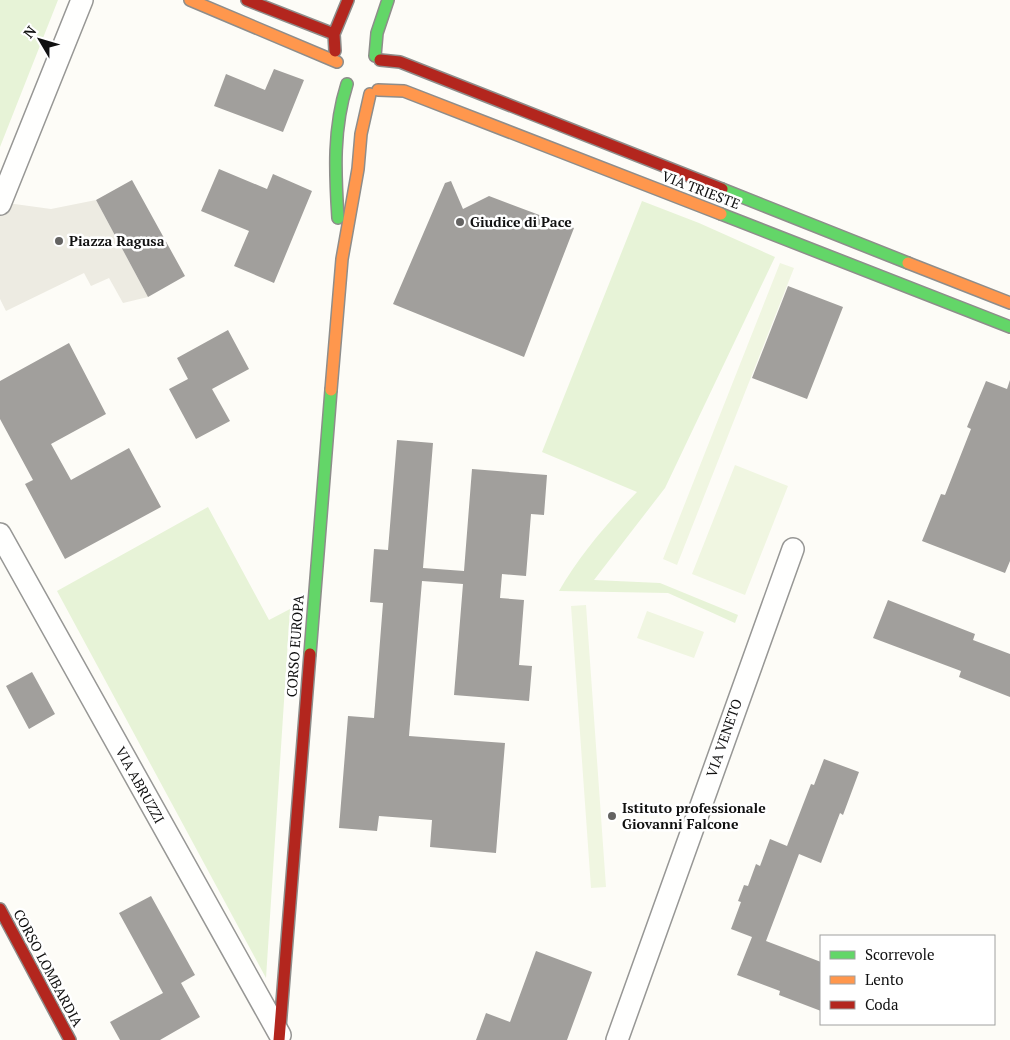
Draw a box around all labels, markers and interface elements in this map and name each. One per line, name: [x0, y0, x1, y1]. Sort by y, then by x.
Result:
north arrow: [15, 15, 65, 65]
text: N: [19, 21, 40, 42]
street label: VIA TRIESTE: [659, 166, 743, 213]
place label: Giudice di Pace: [470, 212, 572, 231]
marker: Giudice di Pace: [454, 216, 466, 228]
place label: Piazza Ragusa: [69, 231, 165, 250]
marker: Piazza Ragusa: [53, 235, 65, 247]
street label: CORSO EUROPA: [281, 594, 308, 698]
street label: VIA VENETO: [701, 696, 746, 780]
street label: VIA ABRUZZI: [111, 743, 169, 827]
place label: Istituto professionale Giovanni Falcone: [622, 798, 766, 833]
marker: Istituto professionale Giovanni Falcone: [606, 810, 618, 822]
street label: CORSO LOMBARDIA: [9, 906, 88, 1030]
legend: [820, 935, 995, 1025]
text: Scorrevole: [865, 944, 935, 964]
text: Lento: [865, 969, 904, 989]
text: Coda: [865, 994, 899, 1014]

